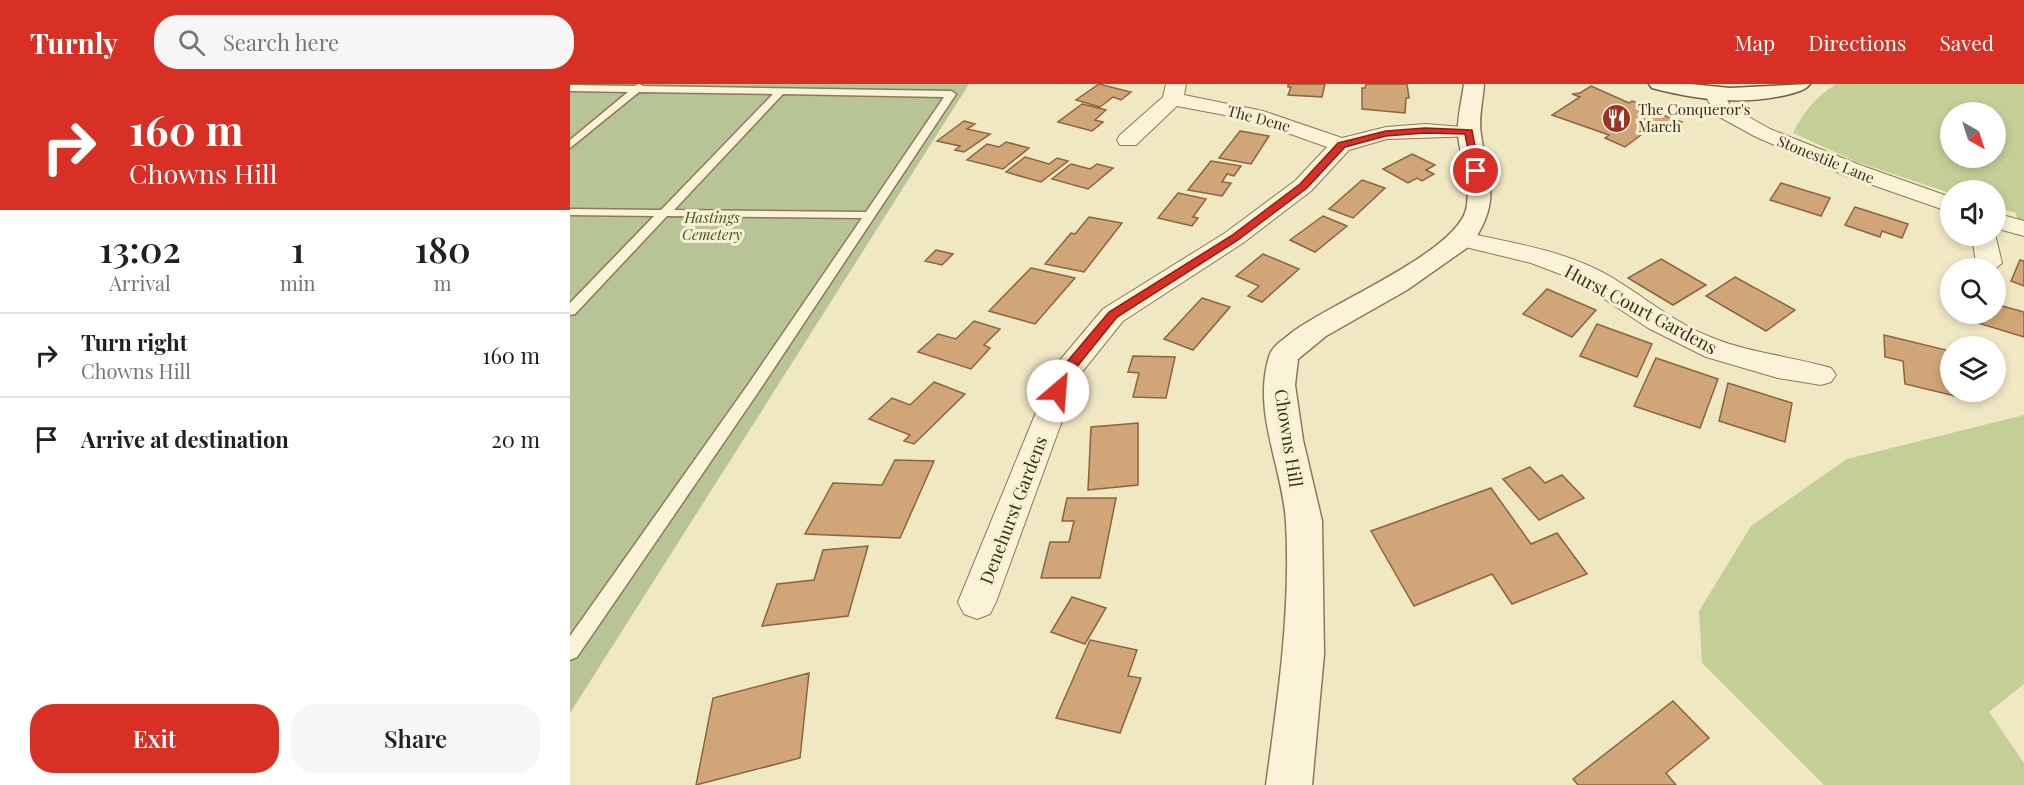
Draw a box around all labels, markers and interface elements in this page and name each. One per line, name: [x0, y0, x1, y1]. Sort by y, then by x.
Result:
search box: [154, 15, 574, 69]
text: Turnly: [30, 24, 118, 61]
icon: search: [175, 26, 208, 59]
text: Search here: [223, 27, 339, 57]
text: Map: [1734, 28, 1775, 56]
text: Directions: [1808, 28, 1906, 56]
text: Saved: [1939, 28, 1994, 56]
place label: The Conqueror's March: [1638, 99, 1750, 136]
street label: The Dene: [1225, 100, 1293, 136]
text: 160 m: [129, 101, 244, 157]
restaurant icon: The Conqueror's March: [1601, 102, 1633, 134]
north arrow: [1940, 102, 2006, 168]
map controls: [1940, 102, 2006, 402]
icon: right: [30, 108, 108, 186]
street label: Stonestile Lane: [1775, 130, 1877, 188]
pin: [1450, 145, 1501, 196]
icon: arrive: [1459, 154, 1492, 187]
text: Chowns Hill: [129, 155, 278, 191]
button: sound: [1940, 180, 2006, 246]
park label: Hastings Cemetery: [682, 207, 742, 244]
text: 13:02: [99, 224, 181, 272]
text: 1: [291, 224, 305, 272]
text: 180: [415, 224, 471, 272]
button: search: [1940, 258, 2006, 324]
street label: Hurst Court Gardens: [1561, 259, 1721, 359]
text: Arrival: [109, 269, 171, 296]
text: min: [280, 269, 316, 296]
text: m: [434, 269, 452, 296]
text: Turn right: [81, 327, 187, 357]
button: layers: [1940, 336, 2006, 402]
icon: right: [30, 339, 63, 372]
text: 160 m: [482, 340, 540, 370]
text: Chowns Hill: [81, 357, 191, 384]
position arrow: [1026, 359, 1090, 423]
street label: Chowns Hill: [1269, 387, 1309, 489]
icon: arrive: [30, 423, 63, 456]
text: Arrive at destination: [81, 424, 289, 454]
text: 20 m: [491, 424, 540, 454]
street label: Denehurst Gardens: [974, 432, 1052, 588]
button: Exit: [30, 704, 279, 773]
button: Share: [291, 704, 540, 773]

